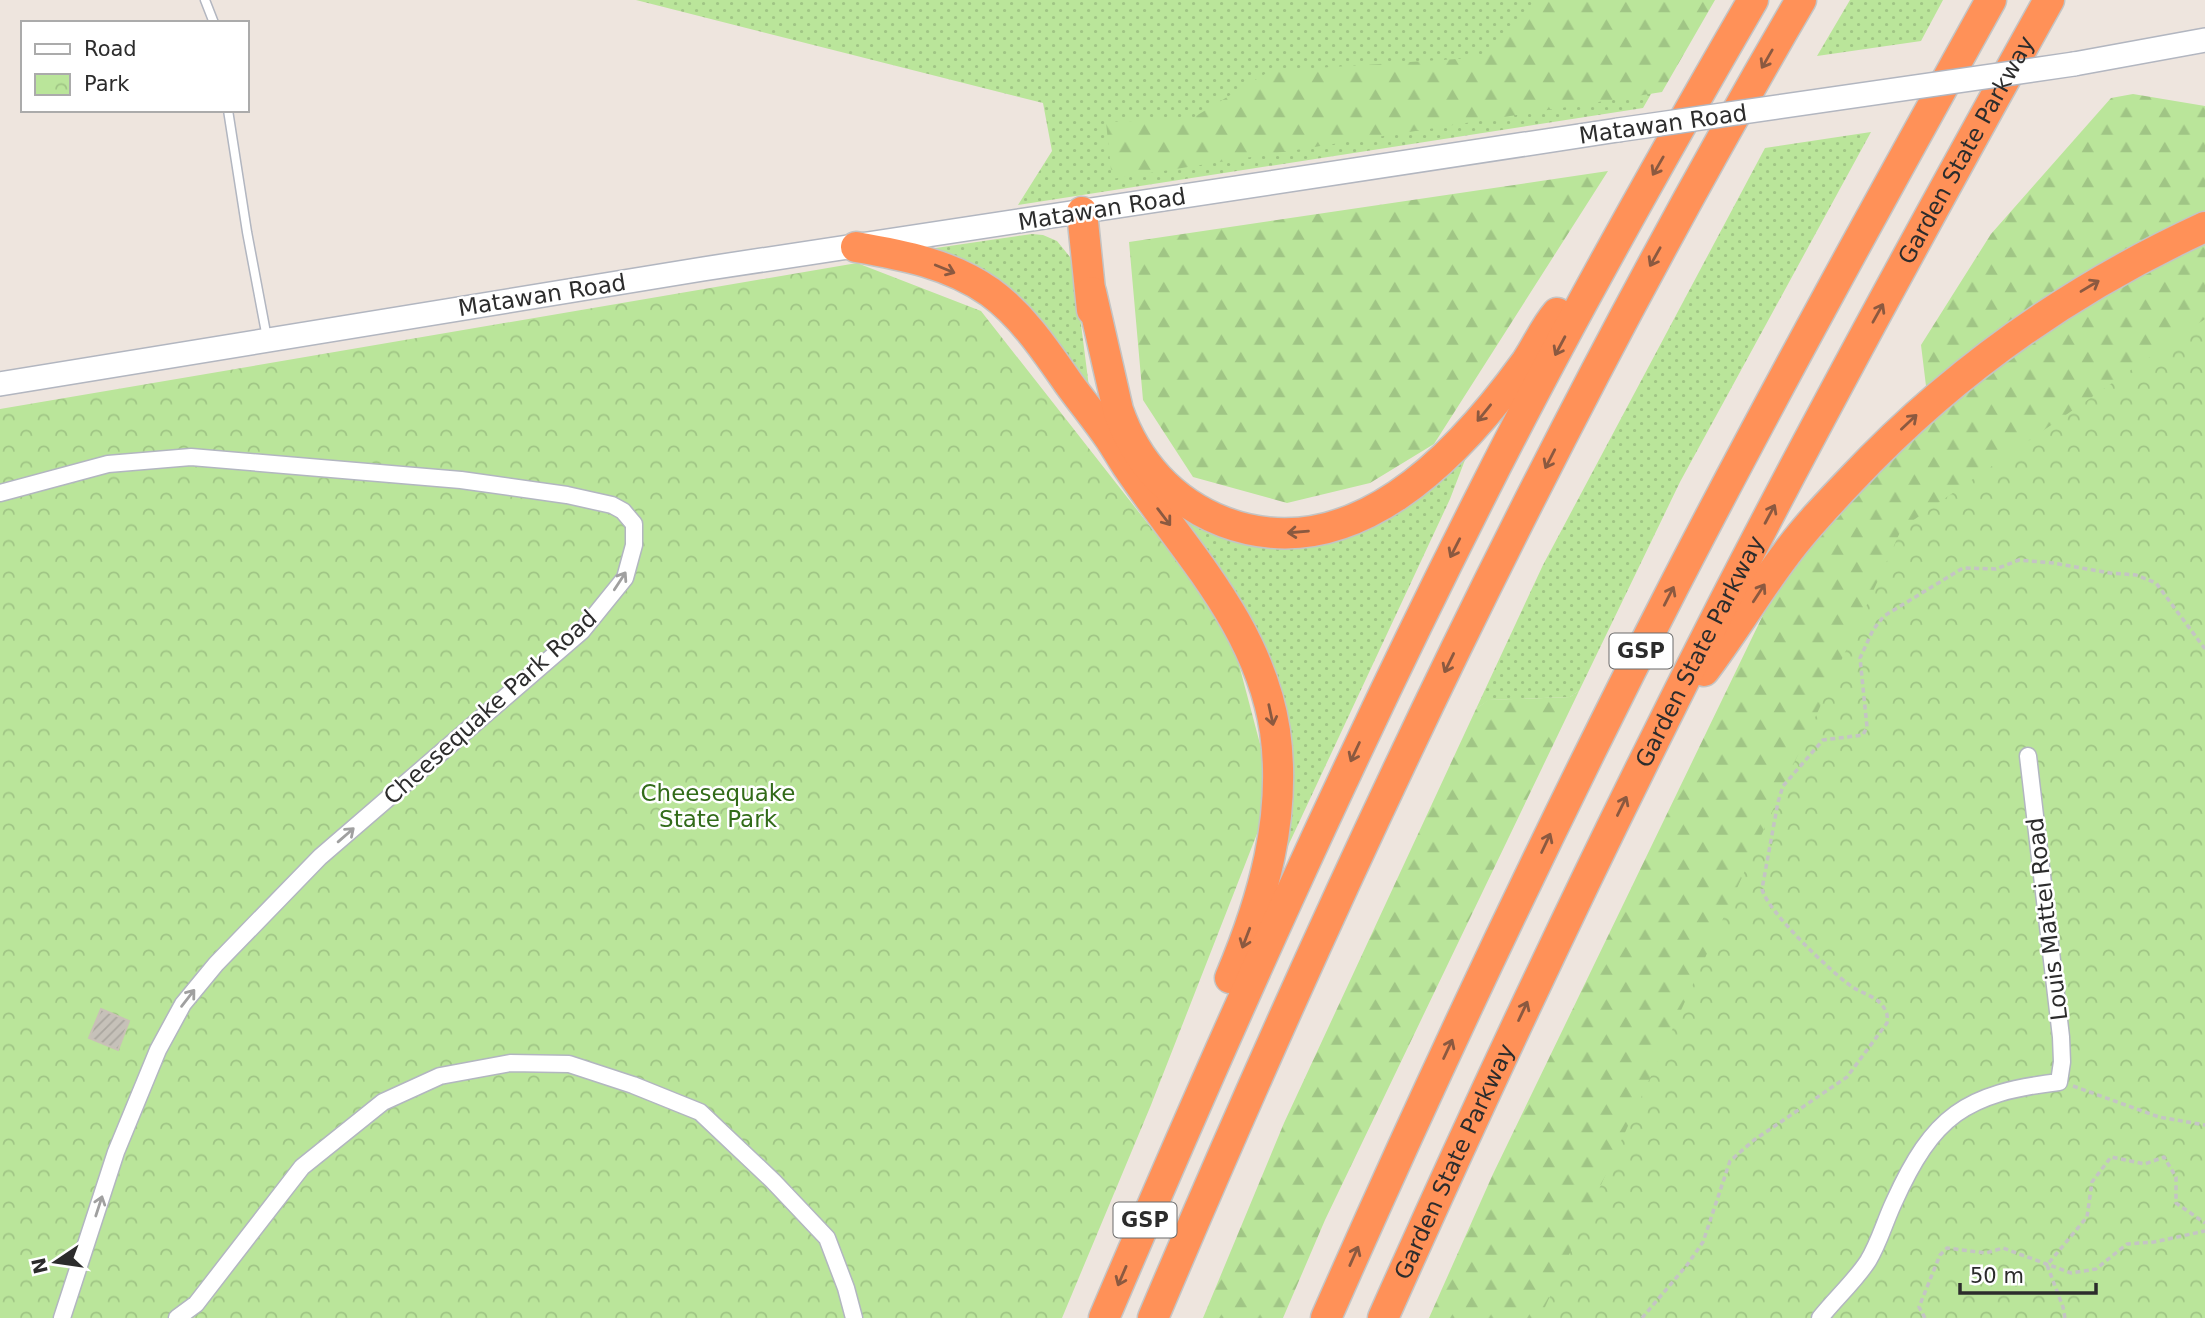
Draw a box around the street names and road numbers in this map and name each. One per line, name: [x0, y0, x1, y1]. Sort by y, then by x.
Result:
street label: Garden State Parkway: [1893, 31, 2039, 268]
street label: Matawan Road: [1577, 99, 1749, 149]
street label: Matawan Road: [1016, 183, 1188, 235]
street label: Matawan Road: [456, 269, 628, 321]
street label: Garden State Parkway: [1630, 531, 1769, 772]
street label: Cheesequake Park Road: [378, 605, 602, 809]
road number: GSP: [1610, 634, 1672, 668]
street label: Louis Mattei Road: [2022, 816, 2072, 1022]
street label: Garden State Parkway: [1389, 1039, 1519, 1283]
road number: GSP: [1114, 1202, 1176, 1238]

